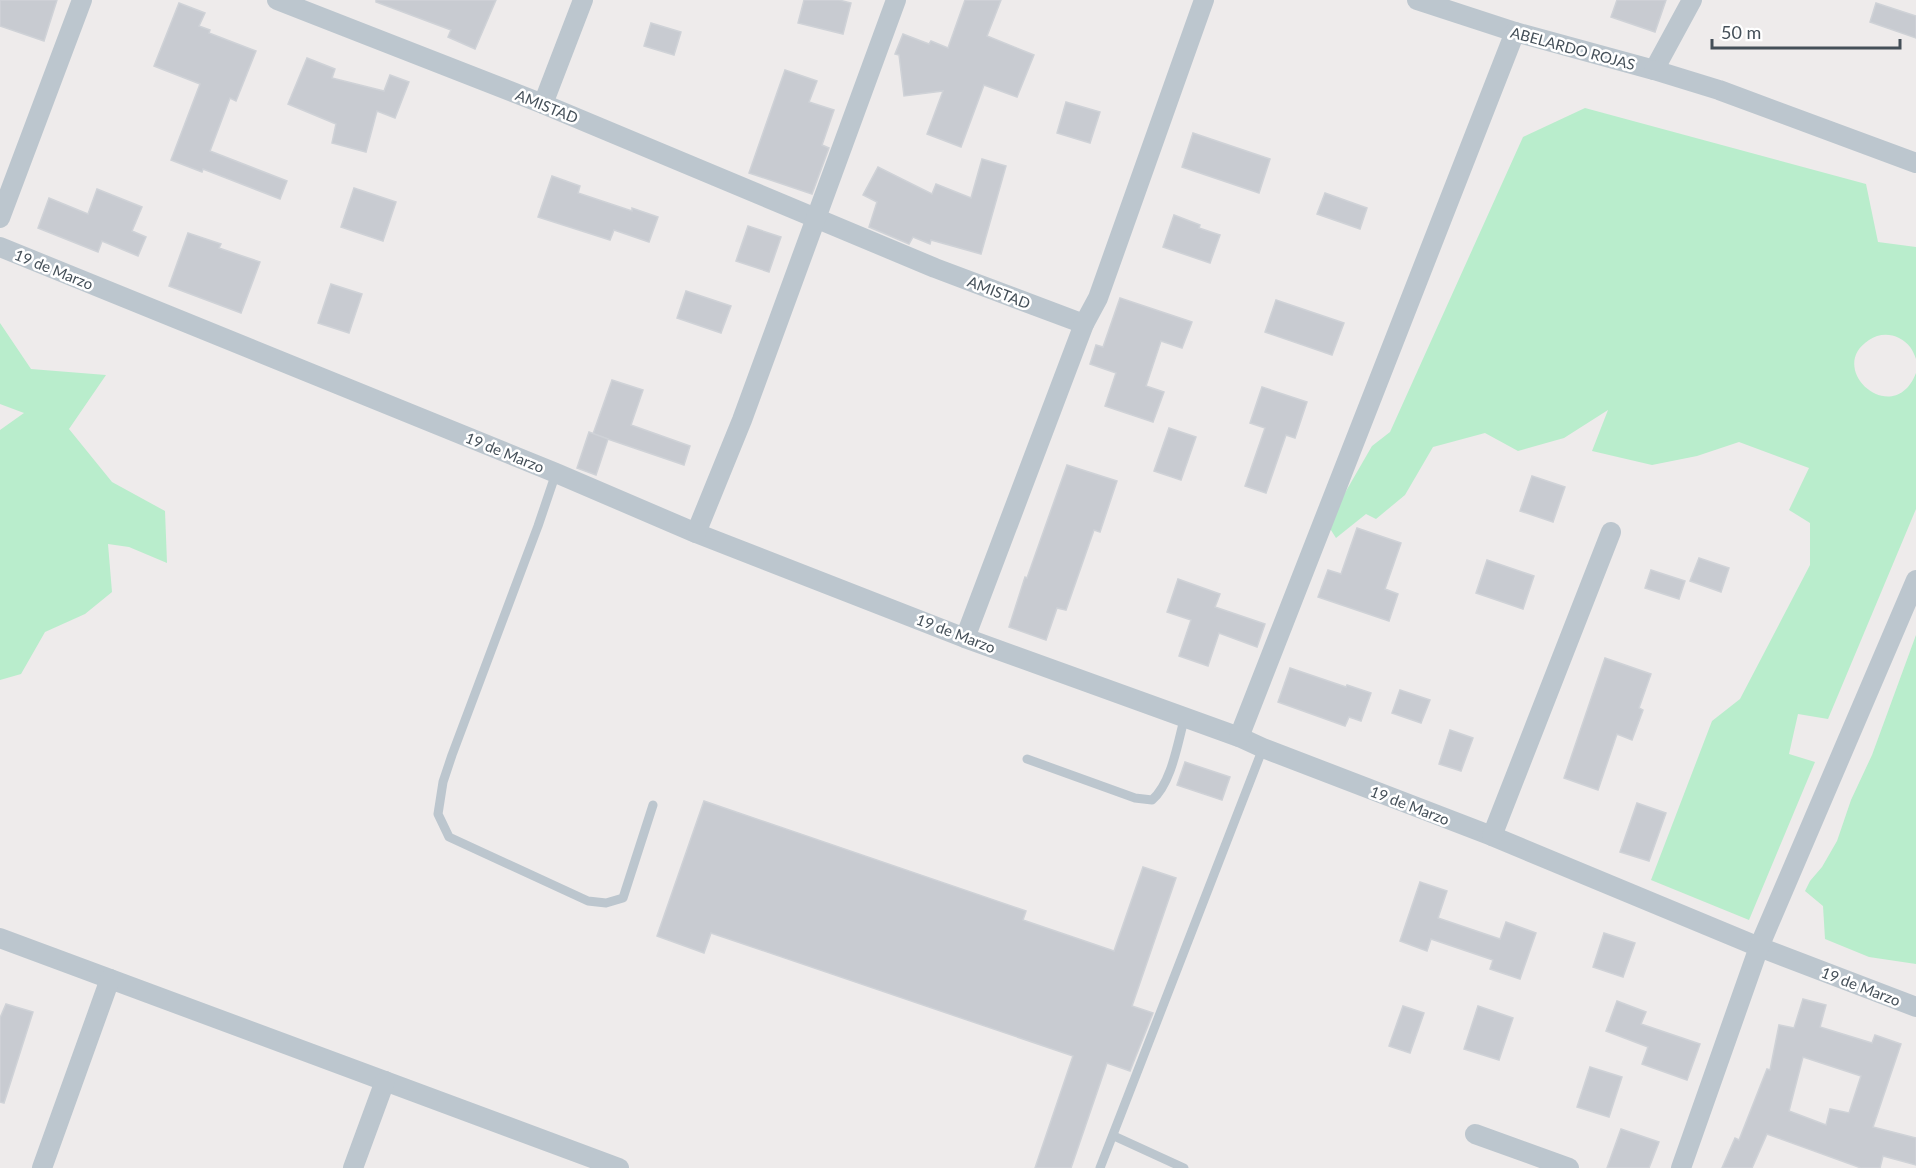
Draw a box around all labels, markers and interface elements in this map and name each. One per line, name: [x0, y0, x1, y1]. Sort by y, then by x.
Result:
scale bar: [1712, 12, 1900, 50]
text: 50 m: [1721, 21, 1761, 43]
street label: ABELARDO ROJAS: [1509, 23, 1637, 73]
street label: AMISTAD: [513, 85, 581, 127]
street label: 19 de Marzo: [12, 245, 96, 293]
street label: AMISTAD: [965, 272, 1033, 312]
street label: 19 de Marzo: [463, 428, 547, 476]
street label: 19 de Marzo: [914, 610, 998, 656]
street label: 19 de Marzo: [1368, 782, 1452, 828]
street label: 19 de Marzo: [1819, 963, 1903, 1009]

